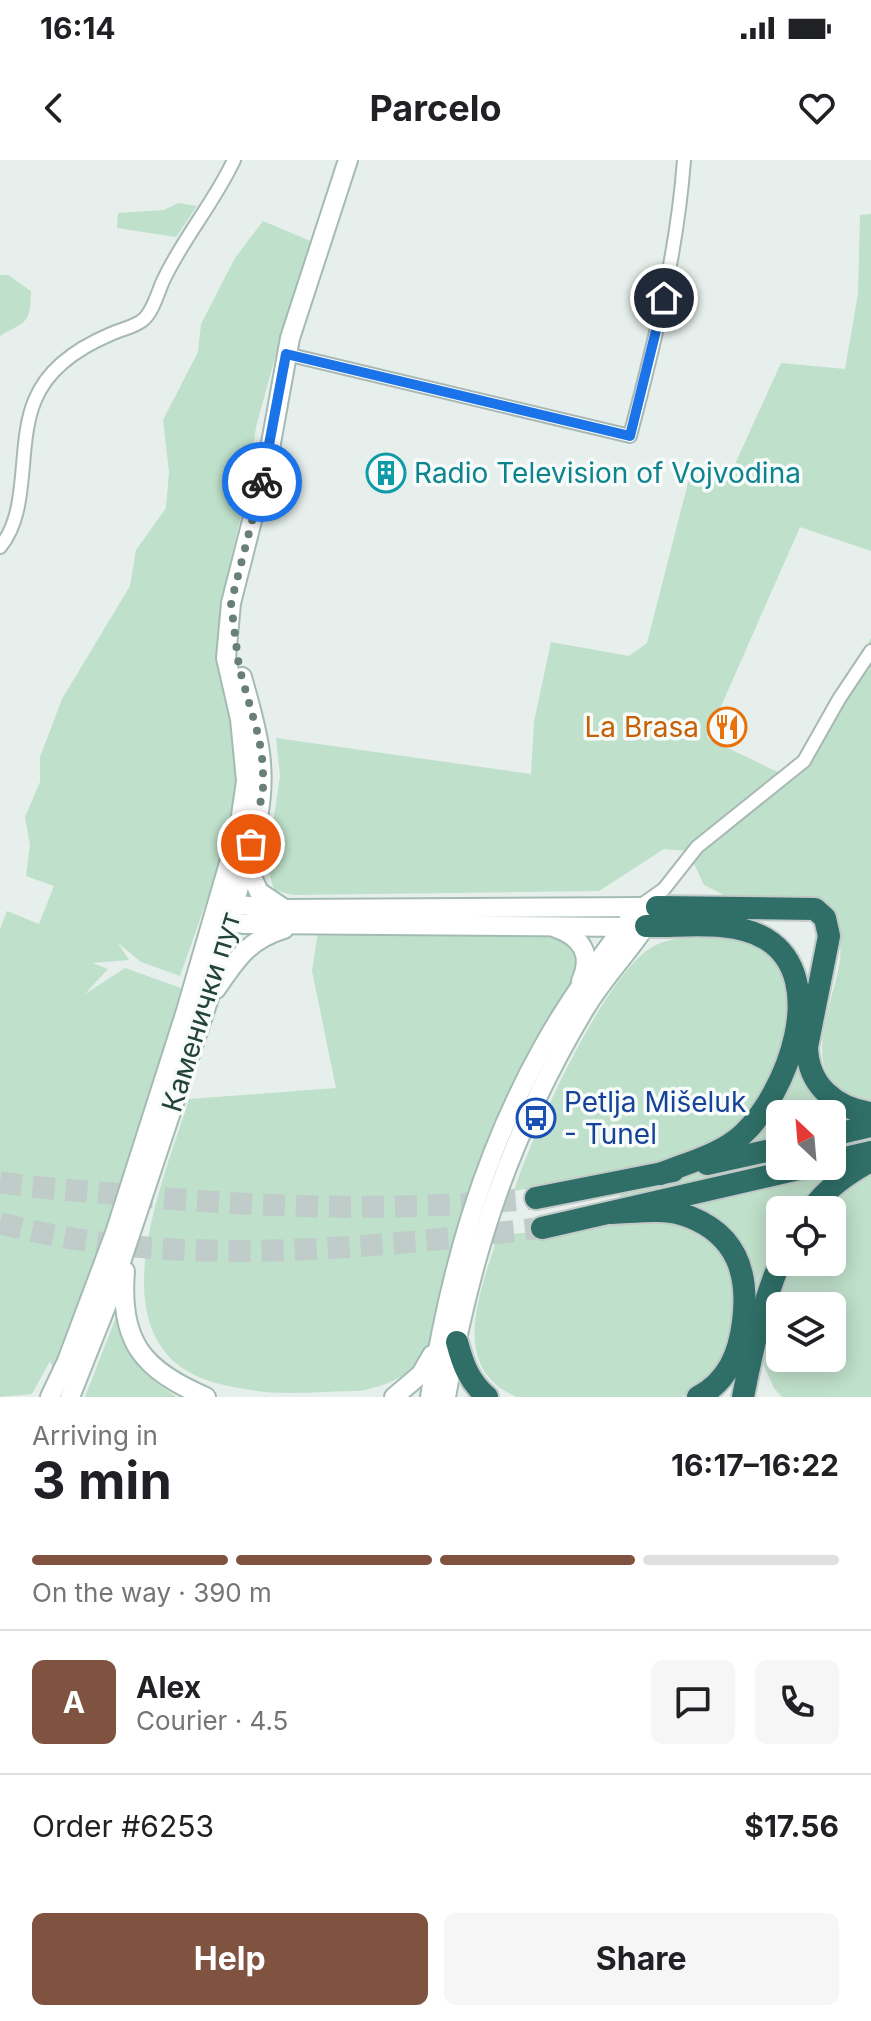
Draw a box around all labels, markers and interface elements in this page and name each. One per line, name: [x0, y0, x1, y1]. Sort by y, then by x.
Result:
text: 16:14: [40, 10, 116, 46]
icon: back: [32, 86, 76, 130]
text: Parcelo: [369, 86, 502, 130]
icon: heart: [795, 86, 839, 130]
pin: [630, 264, 698, 332]
icon: home: [642, 276, 686, 320]
courier: [222, 442, 302, 522]
building icon: Radio Television of Vojvodina: [365, 452, 407, 494]
place label: Radio Television of Vojvodina: [414, 456, 801, 490]
icon: bike: [240, 460, 284, 504]
restaurant icon: La Brasa: [706, 706, 748, 748]
place label: La Brasa: [584, 710, 699, 744]
pin: [217, 810, 285, 878]
icon: bag: [229, 822, 273, 866]
street label: Каменички пут: [155, 908, 247, 1116]
place label: Petlja Mišeluk - Tunel: [564, 1085, 746, 1151]
bus stop icon: Petlja Mišeluk - Tunel: [515, 1097, 557, 1139]
north arrow: [766, 1100, 846, 1180]
map controls: [766, 1100, 846, 1372]
button: locate: [766, 1196, 846, 1276]
button: layers: [766, 1292, 846, 1372]
text: Arriving in: [32, 1420, 158, 1451]
text: 16:17–16:22: [671, 1447, 839, 1483]
text: 3 min: [32, 1449, 172, 1512]
text: On the way · 390 m: [32, 1577, 272, 1608]
button: chat: [651, 1660, 735, 1744]
button: phone: [755, 1660, 839, 1744]
text: Alex: [136, 1669, 201, 1705]
text: A: [63, 1684, 85, 1720]
text: Courier · 4.5: [136, 1705, 288, 1736]
text: Order #6253: [32, 1808, 214, 1844]
text: $17.56: [744, 1808, 839, 1844]
button: Help: [32, 1913, 428, 2005]
button: Share: [444, 1913, 839, 2005]

